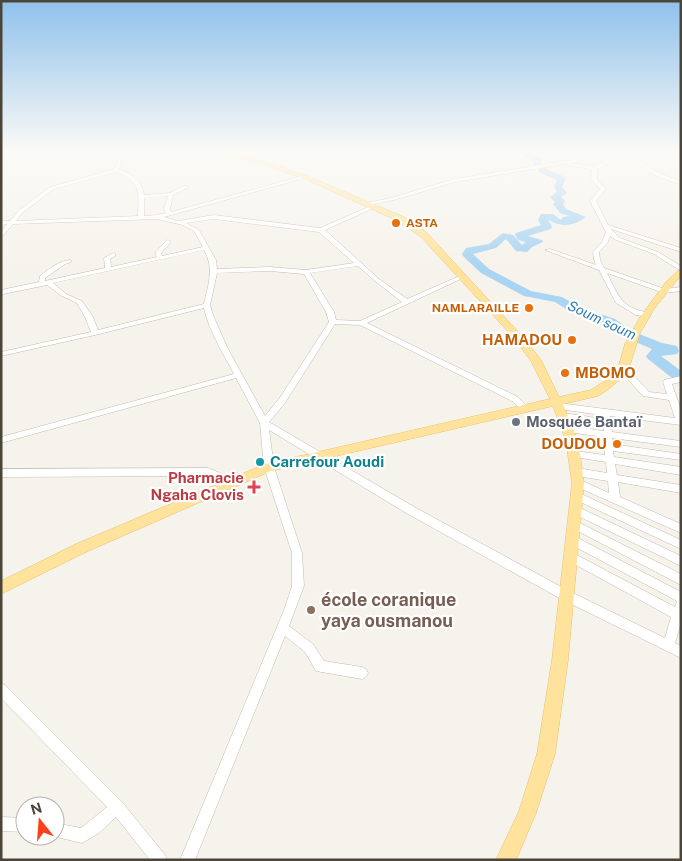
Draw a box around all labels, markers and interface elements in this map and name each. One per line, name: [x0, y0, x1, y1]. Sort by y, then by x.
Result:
place label: ASTA: [406, 216, 438, 230]
marker: ASTA: [390, 217, 402, 229]
water label: Soum soum: [565, 297, 639, 343]
place label: NAMLARAILLE: [432, 301, 519, 315]
marker: NAMLARAILLE: [523, 302, 535, 314]
place label: HAMADOU: [482, 331, 562, 348]
marker: HAMADOU: [566, 334, 578, 346]
place label: MBOMO: [575, 364, 636, 381]
marker: MBOMO: [559, 367, 571, 379]
place label: Mosquée Bantaï: [526, 413, 643, 430]
marker: Mosquée Bantaï: [510, 416, 522, 428]
place label: DOUDOU: [541, 435, 607, 452]
marker: DOUDOU: [611, 438, 623, 450]
place label: Carrefour Aoudi: [270, 453, 384, 470]
marker: Carrefour Aoudi: [254, 456, 266, 468]
place label: Pharmacie Ngaha Clovis: [151, 469, 244, 503]
marker: Pharmacie Ngaha Clovis: [248, 481, 260, 493]
place label: école coranique yaya ousmanou: [321, 589, 456, 631]
marker: école coranique yaya ousmanou: [305, 604, 317, 616]
north arrow: [15, 796, 65, 846]
text: N: [29, 799, 44, 818]

